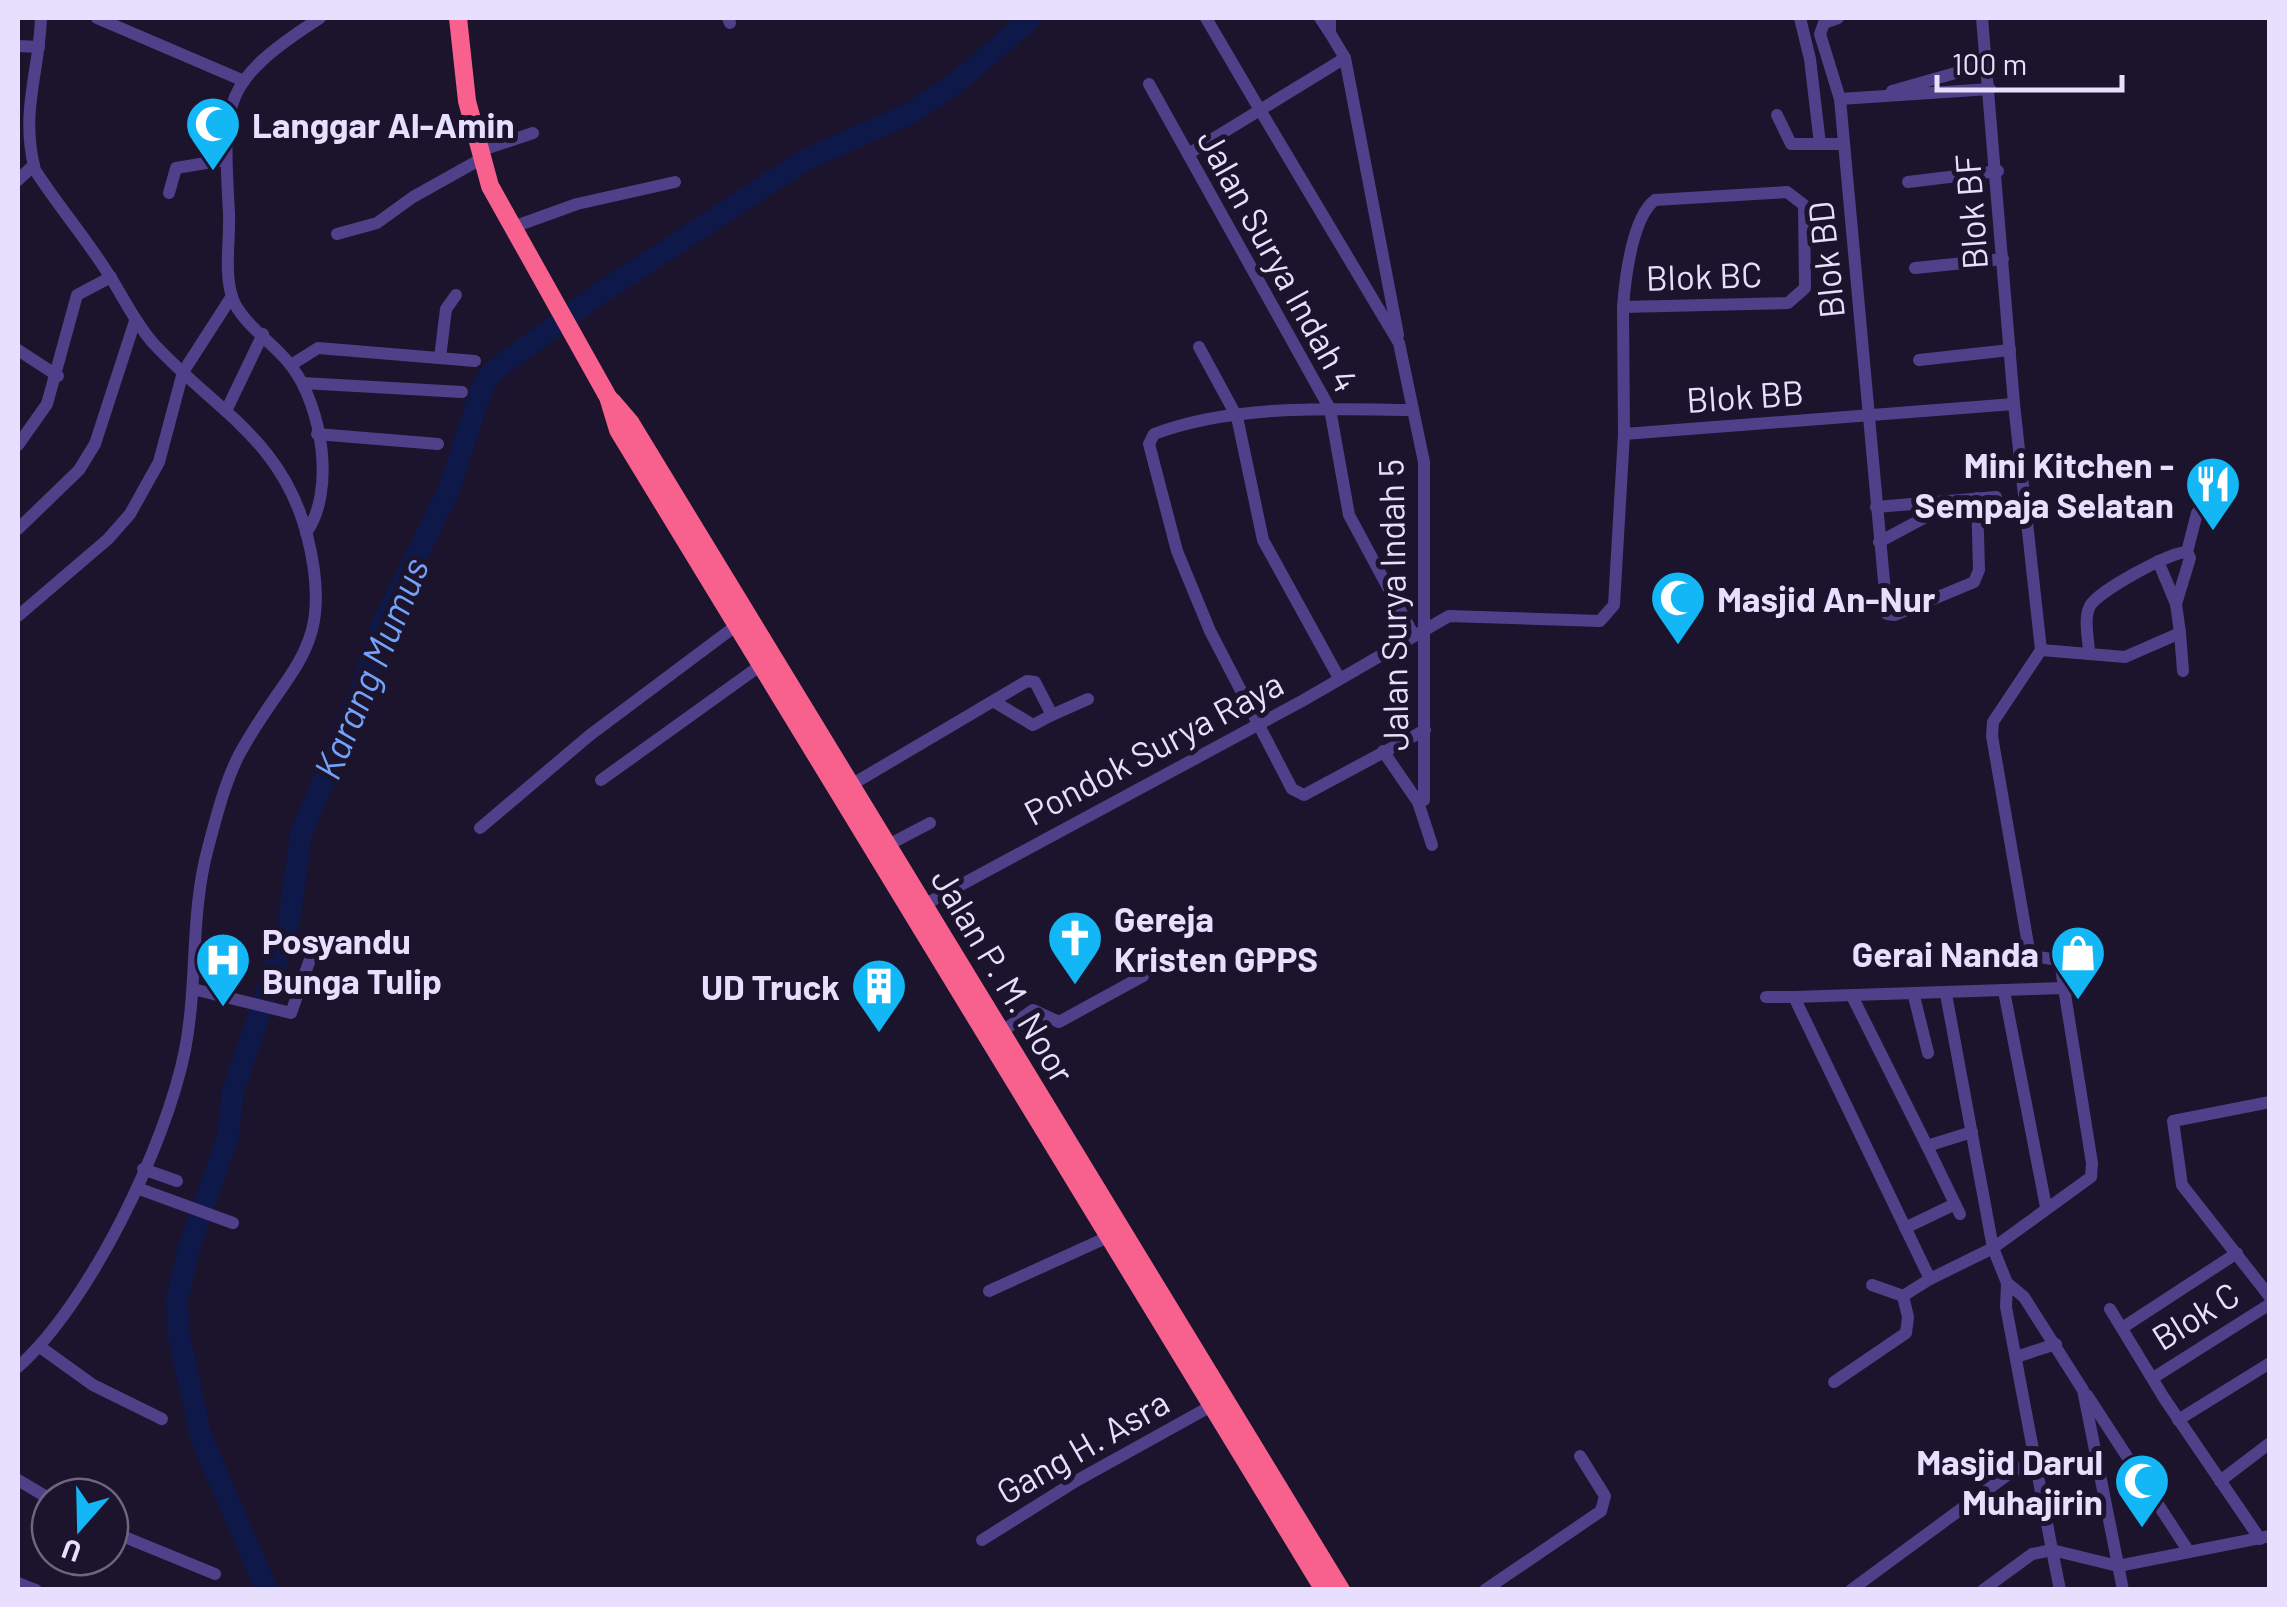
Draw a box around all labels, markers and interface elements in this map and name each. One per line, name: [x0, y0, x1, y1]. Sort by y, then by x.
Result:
scale bar: [1937, 30, 2122, 92]
text: 100 m: [1952, 45, 2027, 81]
mosque icon: Langgar Al-Amin: [183, 94, 243, 173]
place label: Langgar Al-Amin: [252, 103, 515, 145]
street label: Jalan Surya Indah 4: [1190, 122, 1368, 398]
street label: Blok BF: [1945, 153, 1995, 271]
street label: Blok BD: [1798, 200, 1852, 320]
street label: Blok BC: [1645, 252, 1763, 298]
street label: Blok BB: [1685, 370, 1805, 420]
place label: Mini Kitchen - Sempaja Selatan: [1915, 443, 2174, 525]
restaurant icon: Mini Kitchen - Sempaja Selatan: [2183, 454, 2243, 533]
street label: Jalan Surya Indah 5: [1368, 459, 1416, 751]
water label: Karang Mumus: [303, 550, 437, 786]
mosque icon: Masjid An-Nur: [1648, 568, 1708, 647]
place label: Masjid An-Nur: [1717, 577, 1936, 619]
street label: Pondok Surya Raya: [1017, 661, 1289, 833]
street label: Jalan P. M. Noor: [924, 860, 1085, 1090]
place label: Gereja Kristen GPPS: [1114, 897, 1318, 979]
church icon: Gereja Kristen GPPS: [1045, 908, 1105, 987]
place label: Posyandu Bunga Tulip: [262, 919, 442, 1001]
shop icon: Gerai Nanda: [2048, 923, 2108, 1002]
hospital icon: Posyandu Bunga Tulip: [193, 930, 253, 1009]
place label: Gerai Nanda: [1852, 932, 2039, 974]
building icon: UD Truck: [849, 956, 909, 1035]
place label: UD Truck: [701, 965, 840, 1007]
street label: Blok C: [2144, 1272, 2246, 1358]
street label: Gang H. Asra: [988, 1380, 1176, 1512]
place label: Masjid Darul Muhajirin: [1916, 1440, 2103, 1522]
mosque icon: Masjid Darul Muhajirin: [2112, 1451, 2172, 1530]
north arrow: [30, 1477, 130, 1577]
text: U: [57, 1532, 85, 1570]

